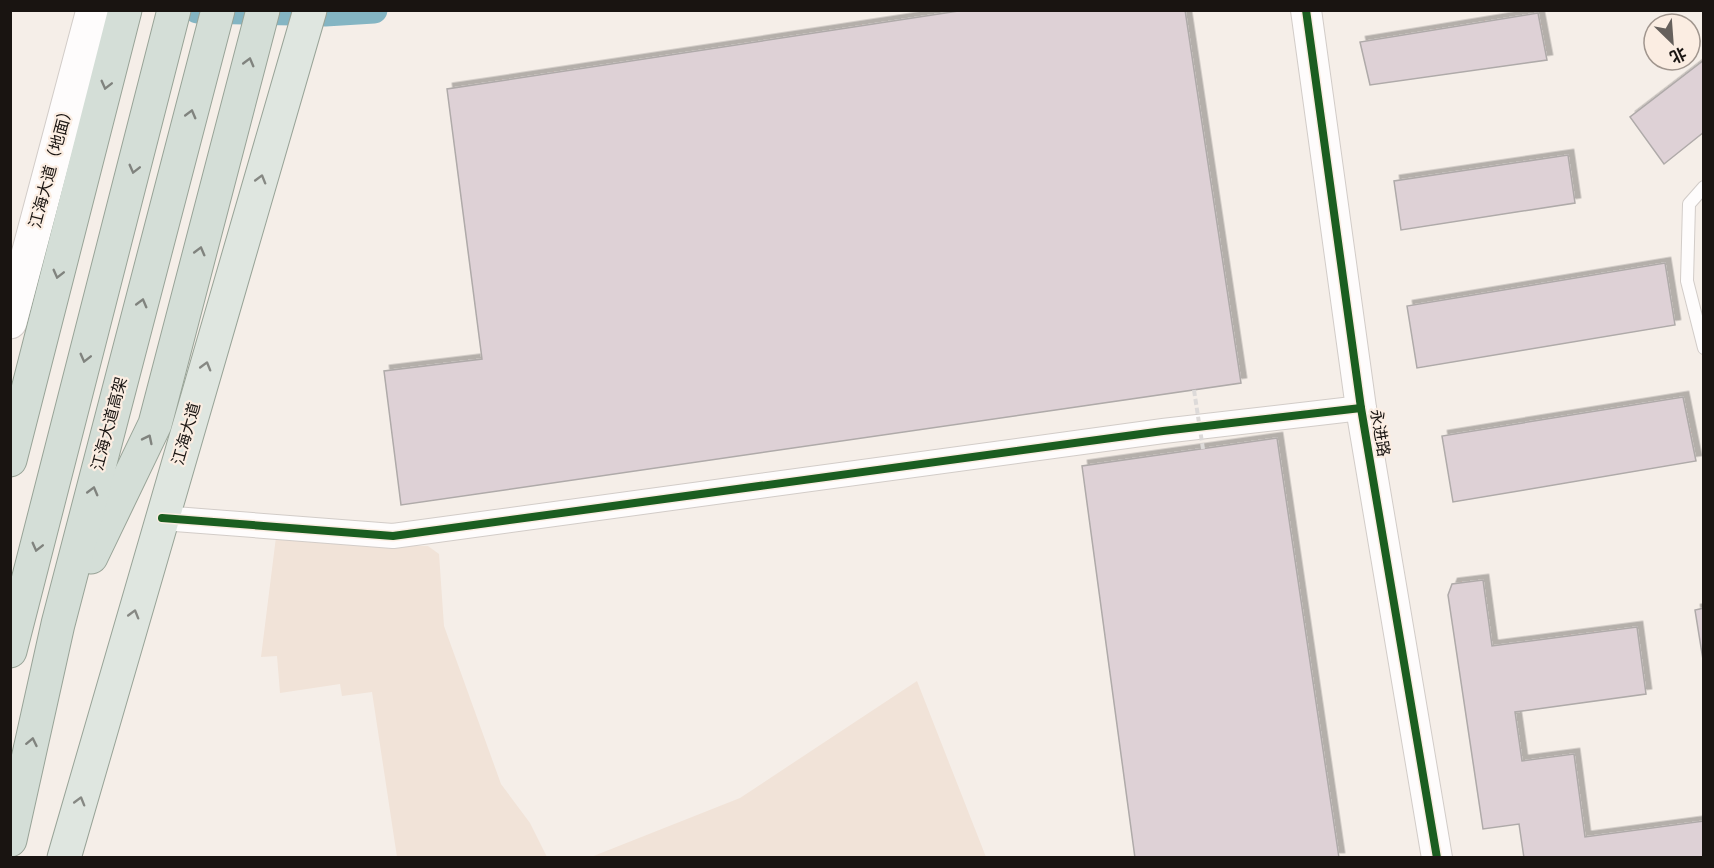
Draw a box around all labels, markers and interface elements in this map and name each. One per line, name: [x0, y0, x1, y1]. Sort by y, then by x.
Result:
north arrow: [1642, 12, 1702, 72]
text: 北: [1666, 42, 1689, 66]
one-way arrow: [242, 57, 254, 68]
one-way arrow: [101, 80, 114, 90]
street label: 江海大道（地面）: [26, 102, 78, 230]
one-way arrow: [184, 109, 197, 119]
one-way arrow: [128, 164, 141, 174]
one-way arrow: [254, 174, 266, 185]
one-way arrow: [193, 246, 205, 257]
one-way arrow: [53, 268, 65, 279]
one-way arrow: [135, 298, 147, 308]
one-way arrow: [80, 353, 93, 363]
one-way arrow: [199, 361, 211, 372]
street label: 江海大道高架: [88, 375, 132, 473]
street label: 江海大道: [169, 401, 205, 467]
street label: 永进路: [1365, 408, 1393, 458]
one-way arrow: [141, 434, 153, 445]
one-way arrow: [85, 486, 98, 496]
one-way arrow: [32, 542, 45, 552]
one-way arrow: [127, 609, 139, 620]
one-way arrow: [25, 737, 38, 747]
one-way arrow: [73, 796, 85, 807]

